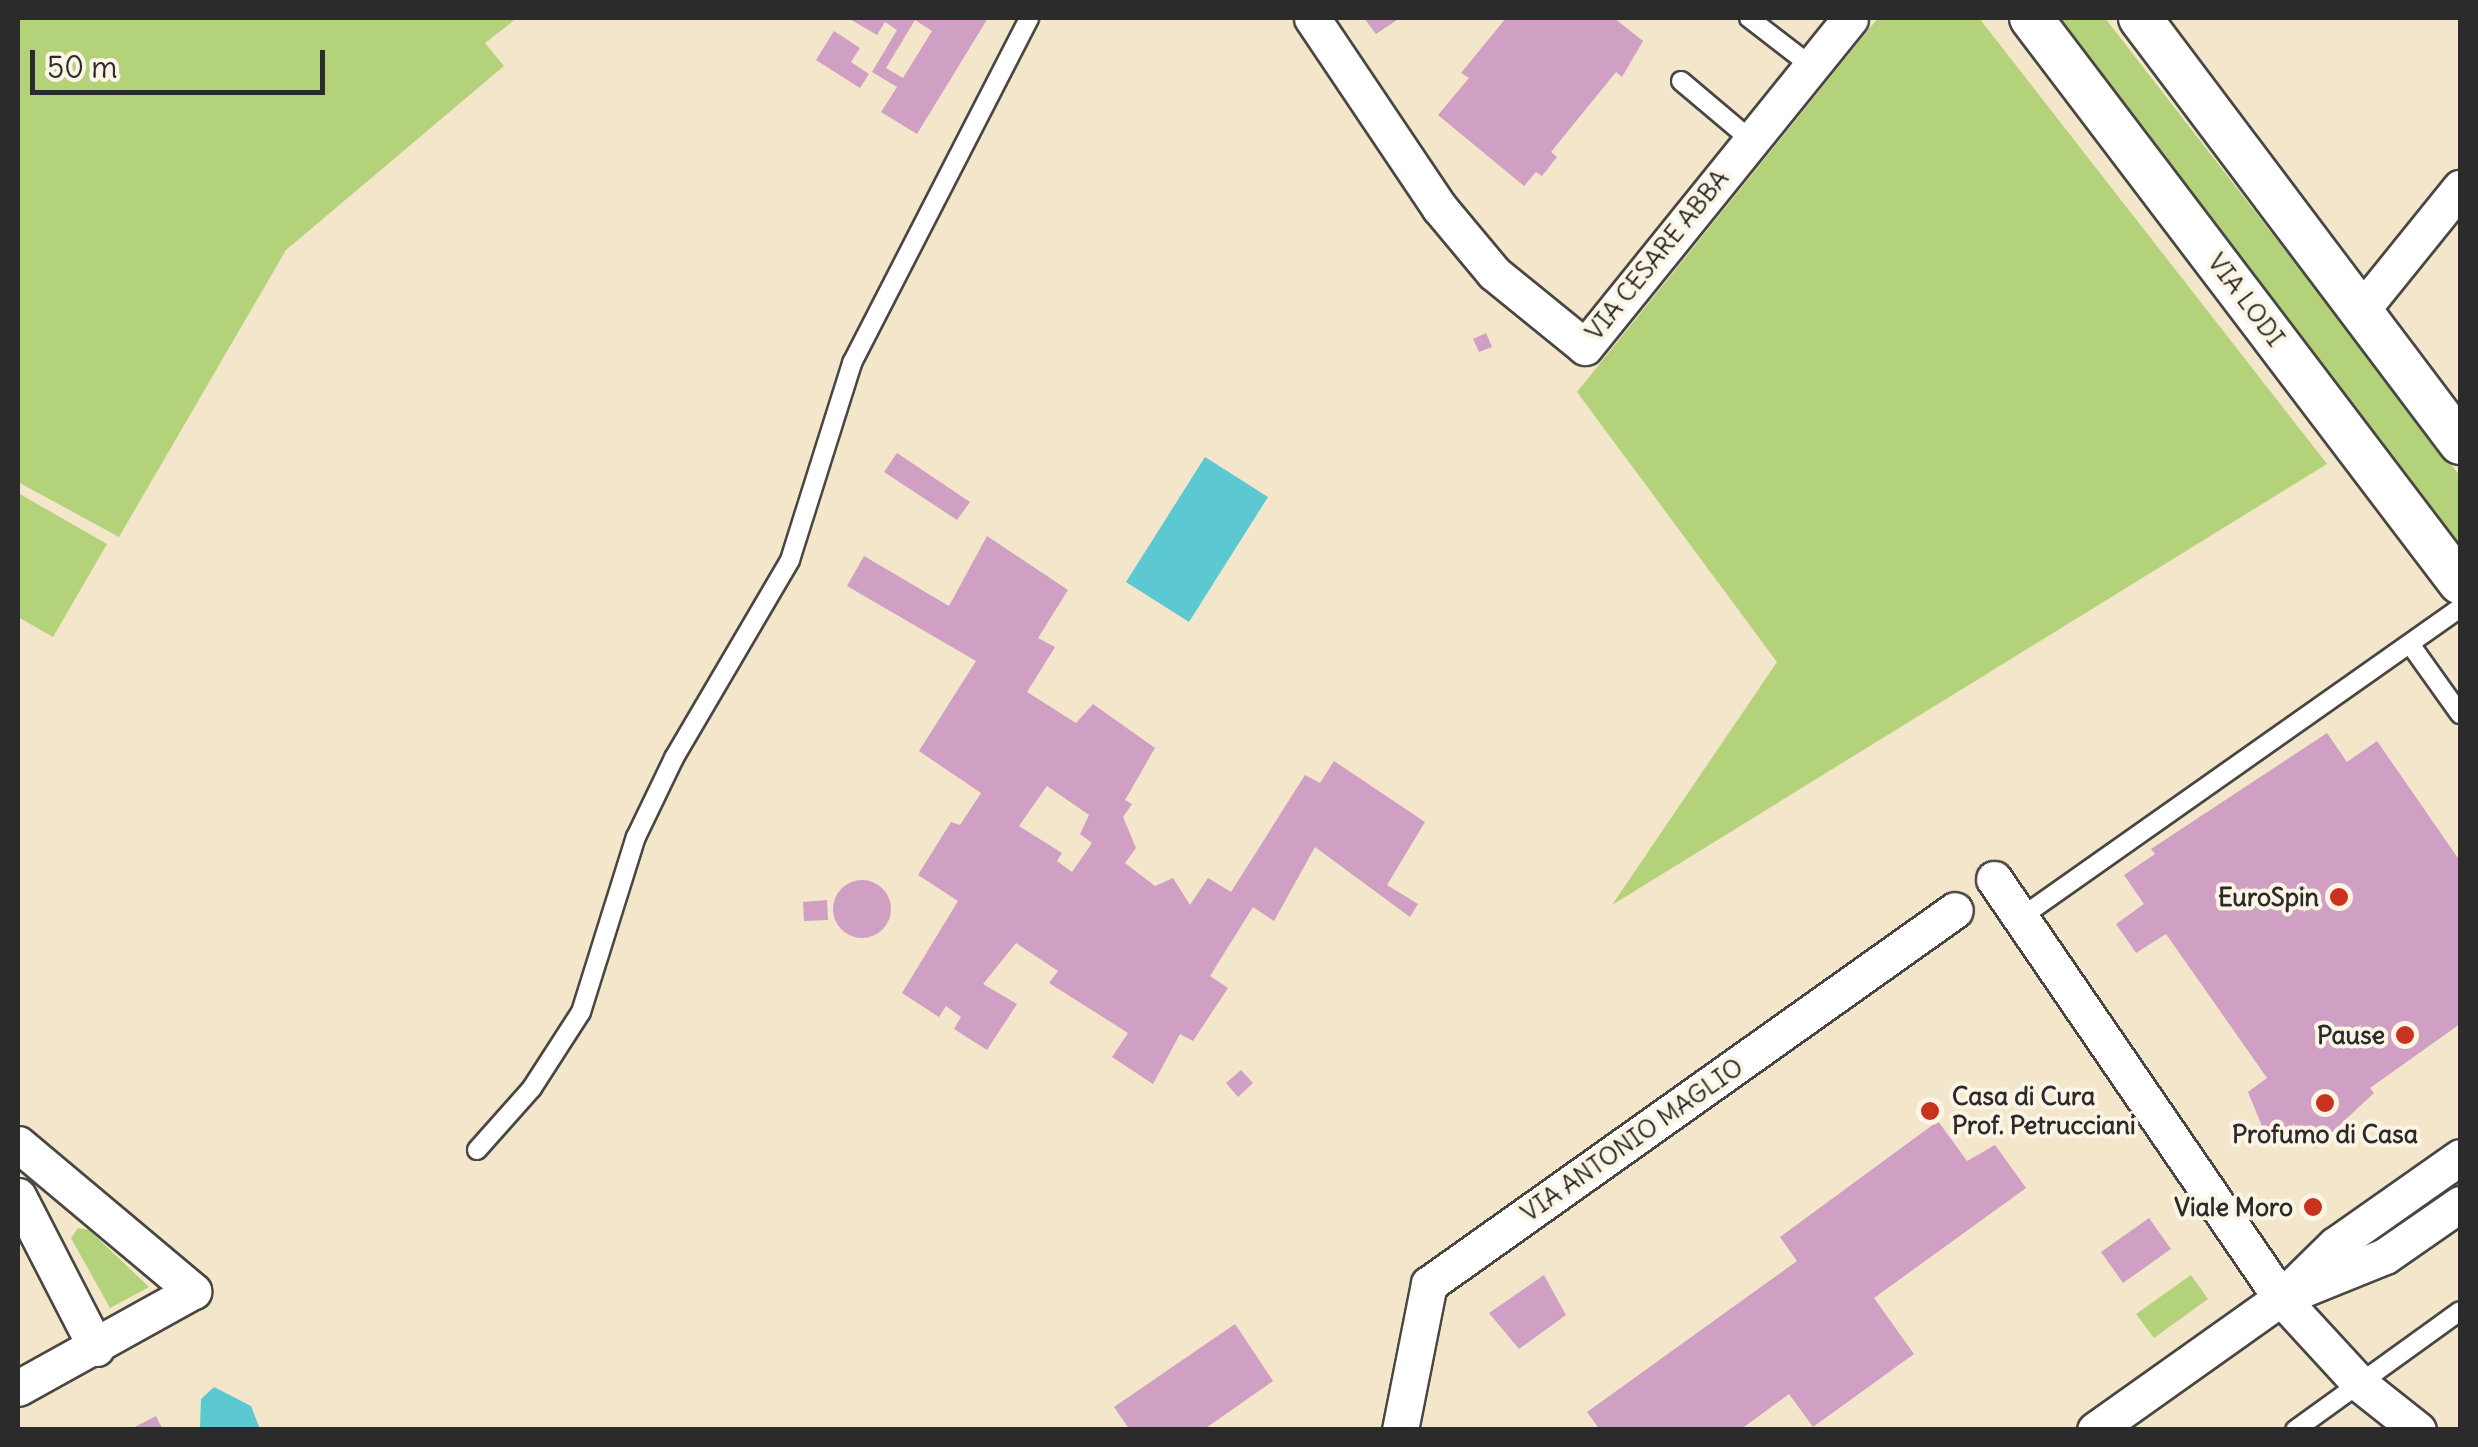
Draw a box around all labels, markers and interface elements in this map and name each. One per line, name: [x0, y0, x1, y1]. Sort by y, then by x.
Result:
scale bar: [35, 30, 330, 92]
text: 50 m: [47, 48, 117, 86]
street label: VIA CESARE ABBA: [1579, 164, 1735, 346]
street label: VIA LODI: [2201, 248, 2291, 352]
place label: EuroSpin: [2218, 882, 2319, 912]
marker: EuroSpin: [2328, 886, 2350, 908]
place label: Pause: [2317, 1020, 2385, 1050]
marker: Pause: [2394, 1024, 2416, 1046]
street label: VIA ANTONIO MAGLIO: [1515, 1052, 1749, 1228]
place label: Casa di Cura Prof. Petrucciani: [1952, 1082, 2136, 1141]
marker: Profumo di Casa: [2314, 1092, 2336, 1114]
marker: Casa di Cura Prof. Petrucciani: [1917, 1098, 1943, 1124]
place label: Profumo di Casa: [2232, 1119, 2418, 1149]
place label: Viale Moro: [2174, 1192, 2293, 1222]
marker: Viale Moro: [2302, 1196, 2324, 1218]

